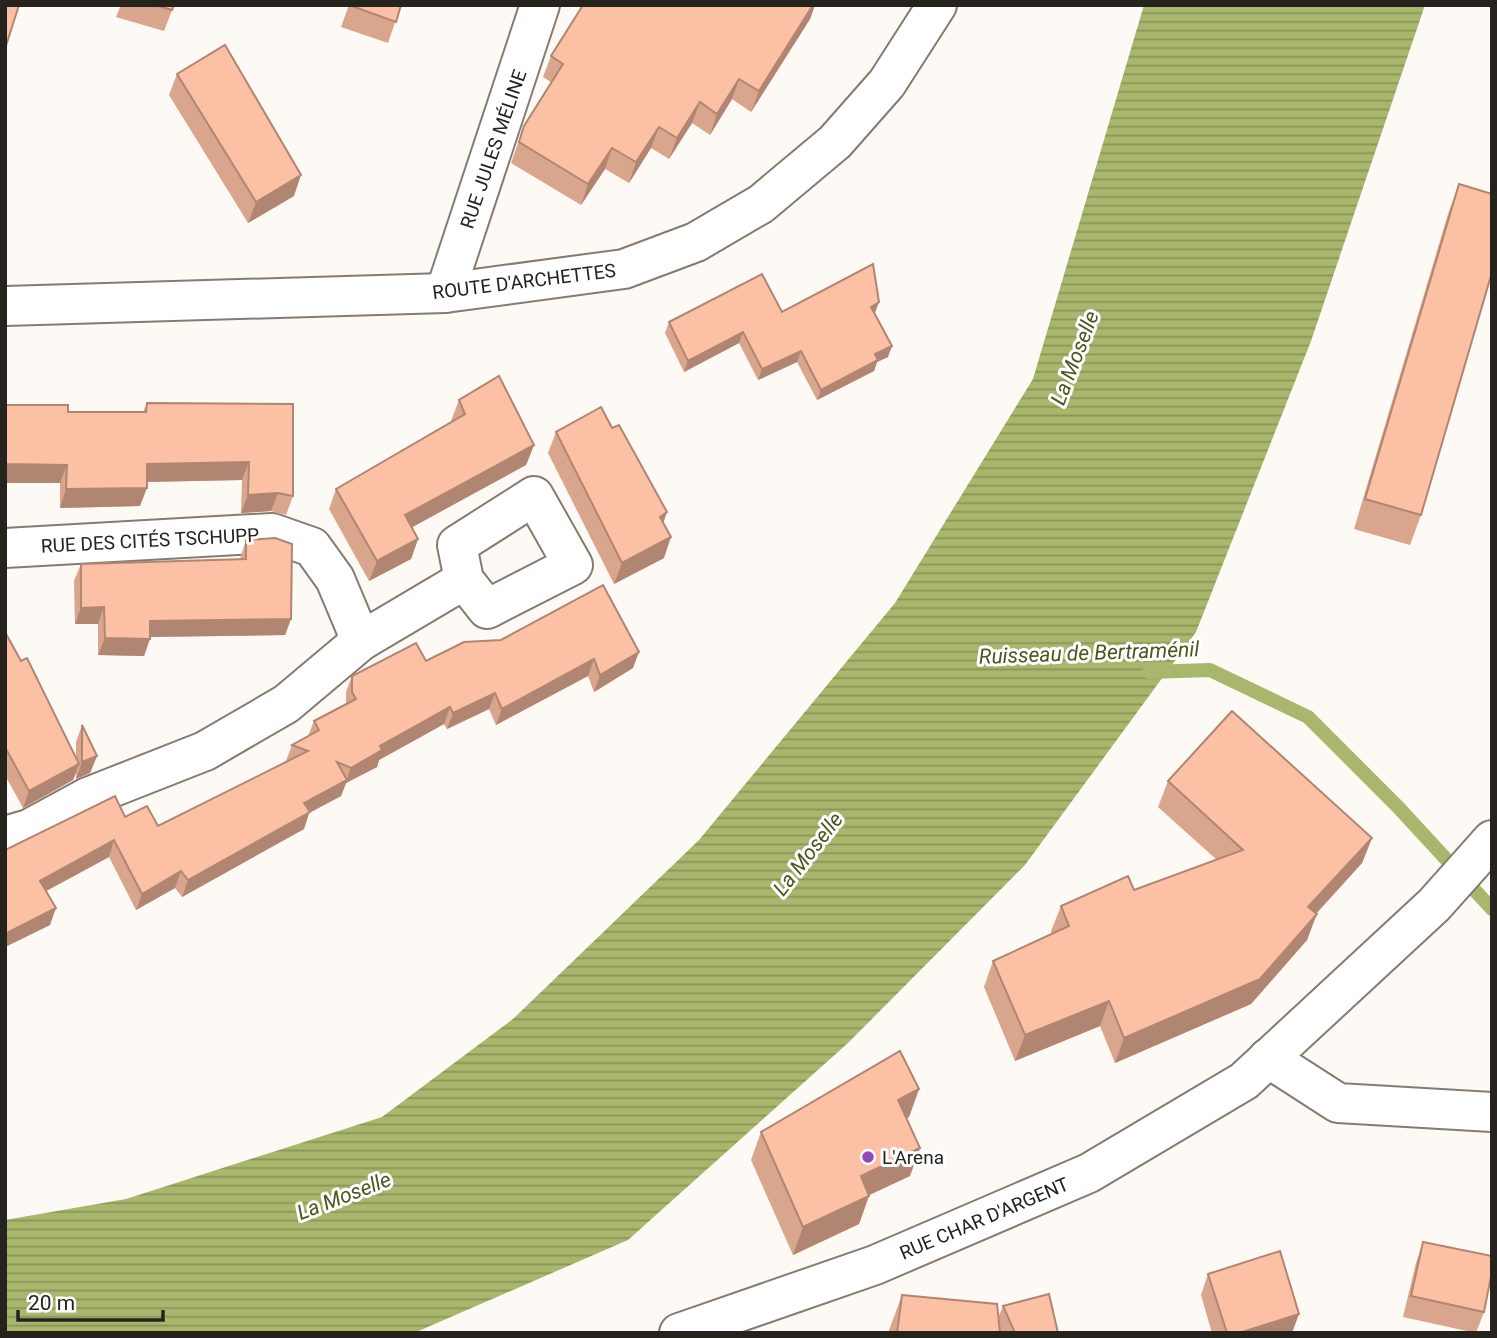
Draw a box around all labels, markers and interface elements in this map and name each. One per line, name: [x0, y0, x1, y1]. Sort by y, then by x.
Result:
street label: RUE JULES MÉLINE: [455, 67, 532, 232]
street label: ROUTE D'ARCHETTES: [431, 259, 617, 304]
water label: La Moselle: [1046, 307, 1104, 408]
street label: RUE DES CITÉS TSCHUPP: [40, 523, 260, 558]
water label: Ruisseau de Bertraménil: [978, 637, 1201, 669]
water label: La Moselle: [768, 808, 848, 900]
place label: L'Arena: [882, 1146, 944, 1169]
marker: L'Arena: [860, 1149, 876, 1165]
water label: La Moselle: [294, 1167, 395, 1225]
street label: RUE CHAR D'ARGENT: [896, 1172, 1072, 1265]
scale bar: [18, 1278, 163, 1322]
text: 20 m: [28, 1291, 75, 1315]

